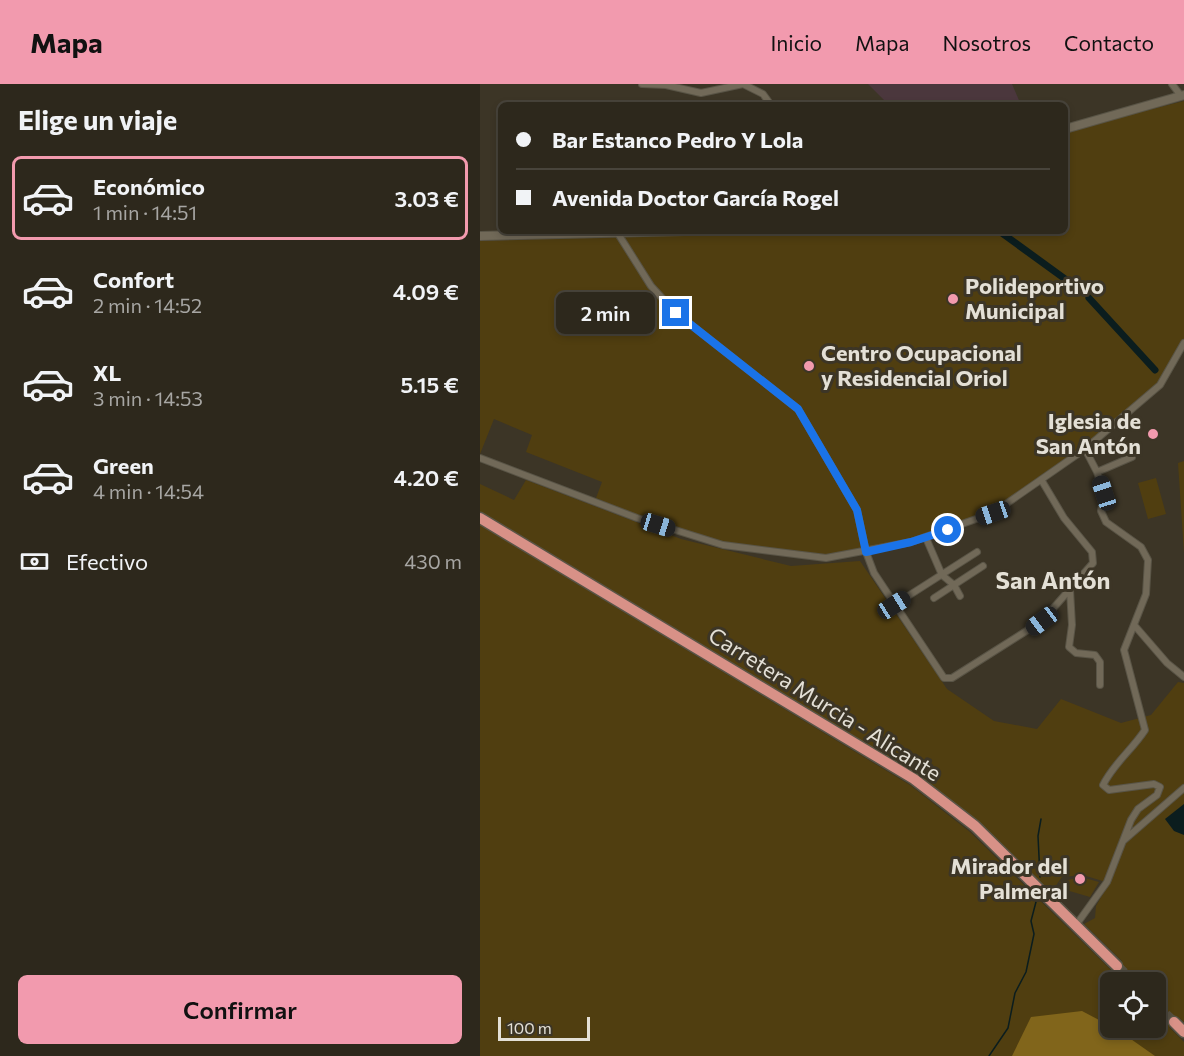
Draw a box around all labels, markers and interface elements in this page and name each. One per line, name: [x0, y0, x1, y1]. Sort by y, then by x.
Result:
text: Mapa: [30, 25, 103, 59]
text: Inicio: [770, 30, 822, 55]
text: Mapa: [855, 30, 909, 55]
text: Nosotros: [942, 30, 1031, 55]
text: Contacto: [1064, 30, 1154, 55]
text: Elige un viaje: [18, 103, 177, 136]
text: Bar Estanco Pedro Y Lola: [552, 126, 803, 153]
icon: car: [21, 171, 75, 225]
text: Económico: [93, 173, 205, 200]
text: Avenida Doctor García Rogel: [552, 184, 839, 211]
text: 3.03 €: [394, 185, 459, 212]
text: 1 min · 14:51: [93, 200, 197, 224]
icon: car: [21, 264, 75, 318]
text: Confort: [93, 266, 174, 293]
place label: Polideportivo Municipal: [965, 272, 1104, 324]
text: 4.09 €: [393, 278, 459, 305]
callout: 2 min: [556, 292, 655, 334]
marker: Polideportivo Municipal: [946, 292, 960, 306]
text: 2 min · 14:52: [93, 293, 202, 317]
route end: [662, 299, 689, 326]
text: 2 min: [581, 301, 630, 325]
place label: Centro Ocupacional y Residencial Oriol: [821, 339, 1022, 391]
icon: car: [21, 357, 75, 411]
text: XL: [93, 359, 121, 386]
marker: Centro Ocupacional y Residencial Oriol: [802, 359, 816, 373]
text: 5.15 €: [400, 371, 459, 398]
text: 3 min · 14:53: [93, 386, 203, 410]
place label: Iglesia de San Antón: [1036, 407, 1141, 459]
marker: Iglesia de San Antón: [1146, 427, 1160, 441]
icon: car: [21, 450, 75, 504]
text: Green: [93, 452, 154, 479]
text: 4.20 €: [394, 464, 459, 491]
car: [1090, 473, 1118, 513]
text: 4 min · 14:54: [93, 479, 204, 503]
car: [973, 499, 1013, 527]
car: [638, 511, 678, 539]
route start: [934, 516, 961, 543]
icon: cash: [18, 545, 51, 578]
text: Efectivo: [66, 548, 148, 575]
text: 430 m: [404, 549, 462, 573]
district label: San Antón: [996, 565, 1110, 594]
car: [874, 588, 914, 622]
car: [1022, 603, 1062, 639]
street label: Carretera Murcia - Alicante: [704, 621, 947, 786]
place label: Mirador del Palmeral: [950, 852, 1068, 904]
marker: Mirador del Palmeral: [1073, 872, 1087, 886]
map controls: [1100, 972, 1166, 1038]
button: locate: [1100, 972, 1166, 1038]
button: Confirmar: [18, 975, 462, 1044]
scale bar: [498, 1014, 590, 1042]
text: 100 m: [507, 1018, 552, 1037]

